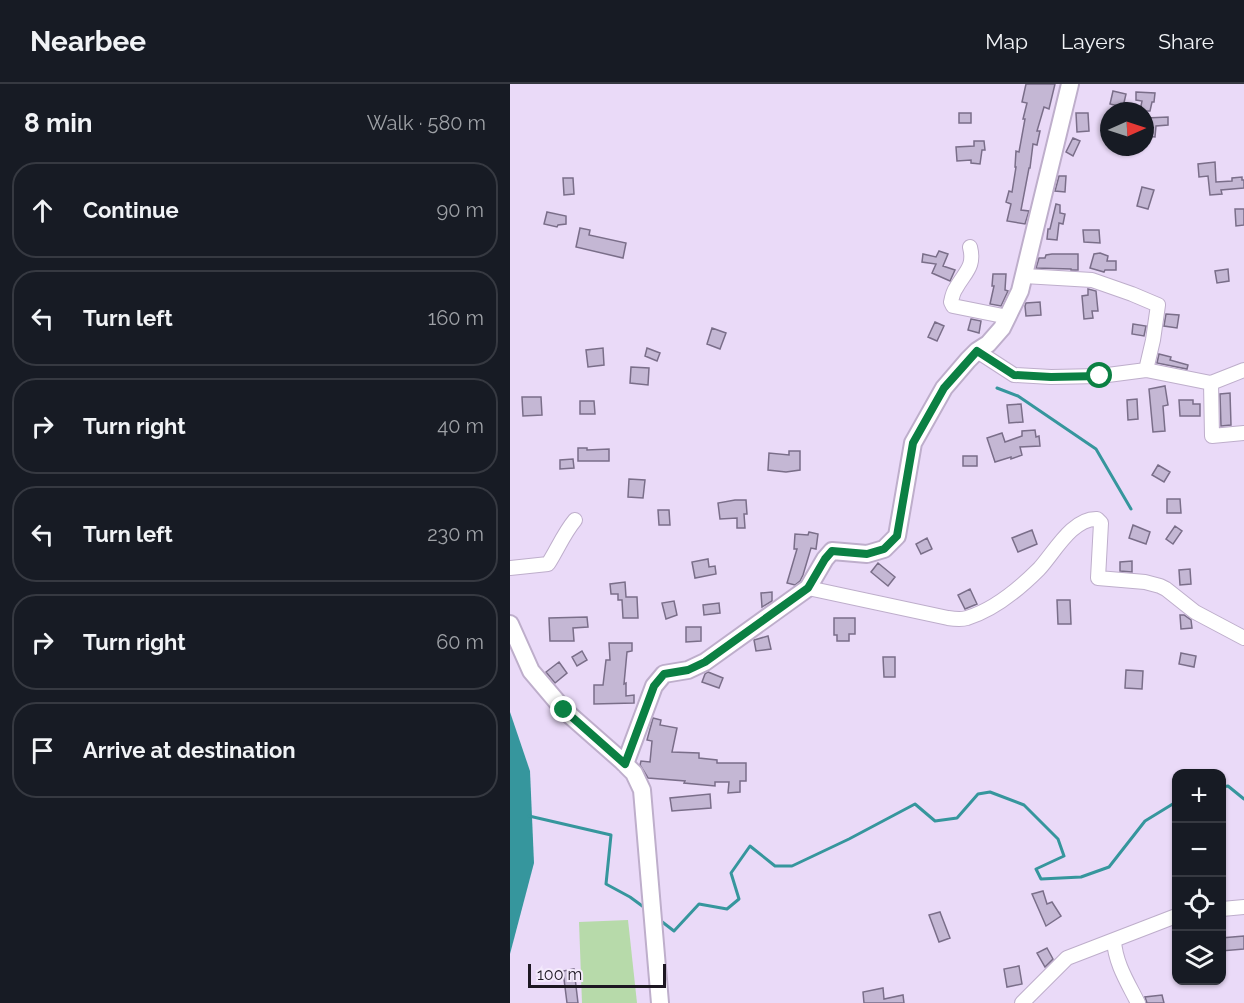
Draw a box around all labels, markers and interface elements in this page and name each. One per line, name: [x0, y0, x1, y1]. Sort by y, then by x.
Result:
text: Nearbee: [30, 25, 146, 58]
text: Map: [985, 29, 1028, 54]
text: Layers: [1061, 29, 1125, 54]
text: Share: [1158, 29, 1214, 54]
north arrow: [1100, 102, 1154, 156]
text: 8 min: [24, 108, 92, 138]
text: Walk · 580 m: [367, 111, 486, 135]
icon: ahead: [26, 194, 59, 227]
text: Continue: [83, 197, 179, 223]
text: 90 m: [437, 198, 484, 222]
icon: left: [26, 302, 59, 335]
text: Turn left: [83, 305, 173, 331]
text: 160 m: [428, 306, 484, 330]
route start: [1086, 362, 1112, 388]
icon: right: [26, 410, 59, 443]
text: Turn right: [83, 413, 186, 439]
text: 40 m: [437, 414, 484, 438]
icon: left: [26, 518, 59, 551]
text: Turn left: [83, 521, 173, 547]
text: 230 m: [427, 522, 484, 546]
icon: right: [26, 626, 59, 659]
text: Turn right: [83, 629, 186, 655]
text: 60 m: [436, 630, 484, 654]
route end: [550, 696, 576, 722]
icon: arrive: [26, 734, 59, 767]
text: Arrive at destination: [83, 737, 296, 763]
map controls: [1172, 769, 1226, 985]
button: +: [1172, 769, 1226, 823]
button: −: [1172, 823, 1226, 877]
button: locate: [1172, 877, 1226, 931]
button: layers: [1172, 931, 1226, 985]
scale bar: [528, 961, 666, 988]
text: 100 m: [537, 965, 582, 984]

